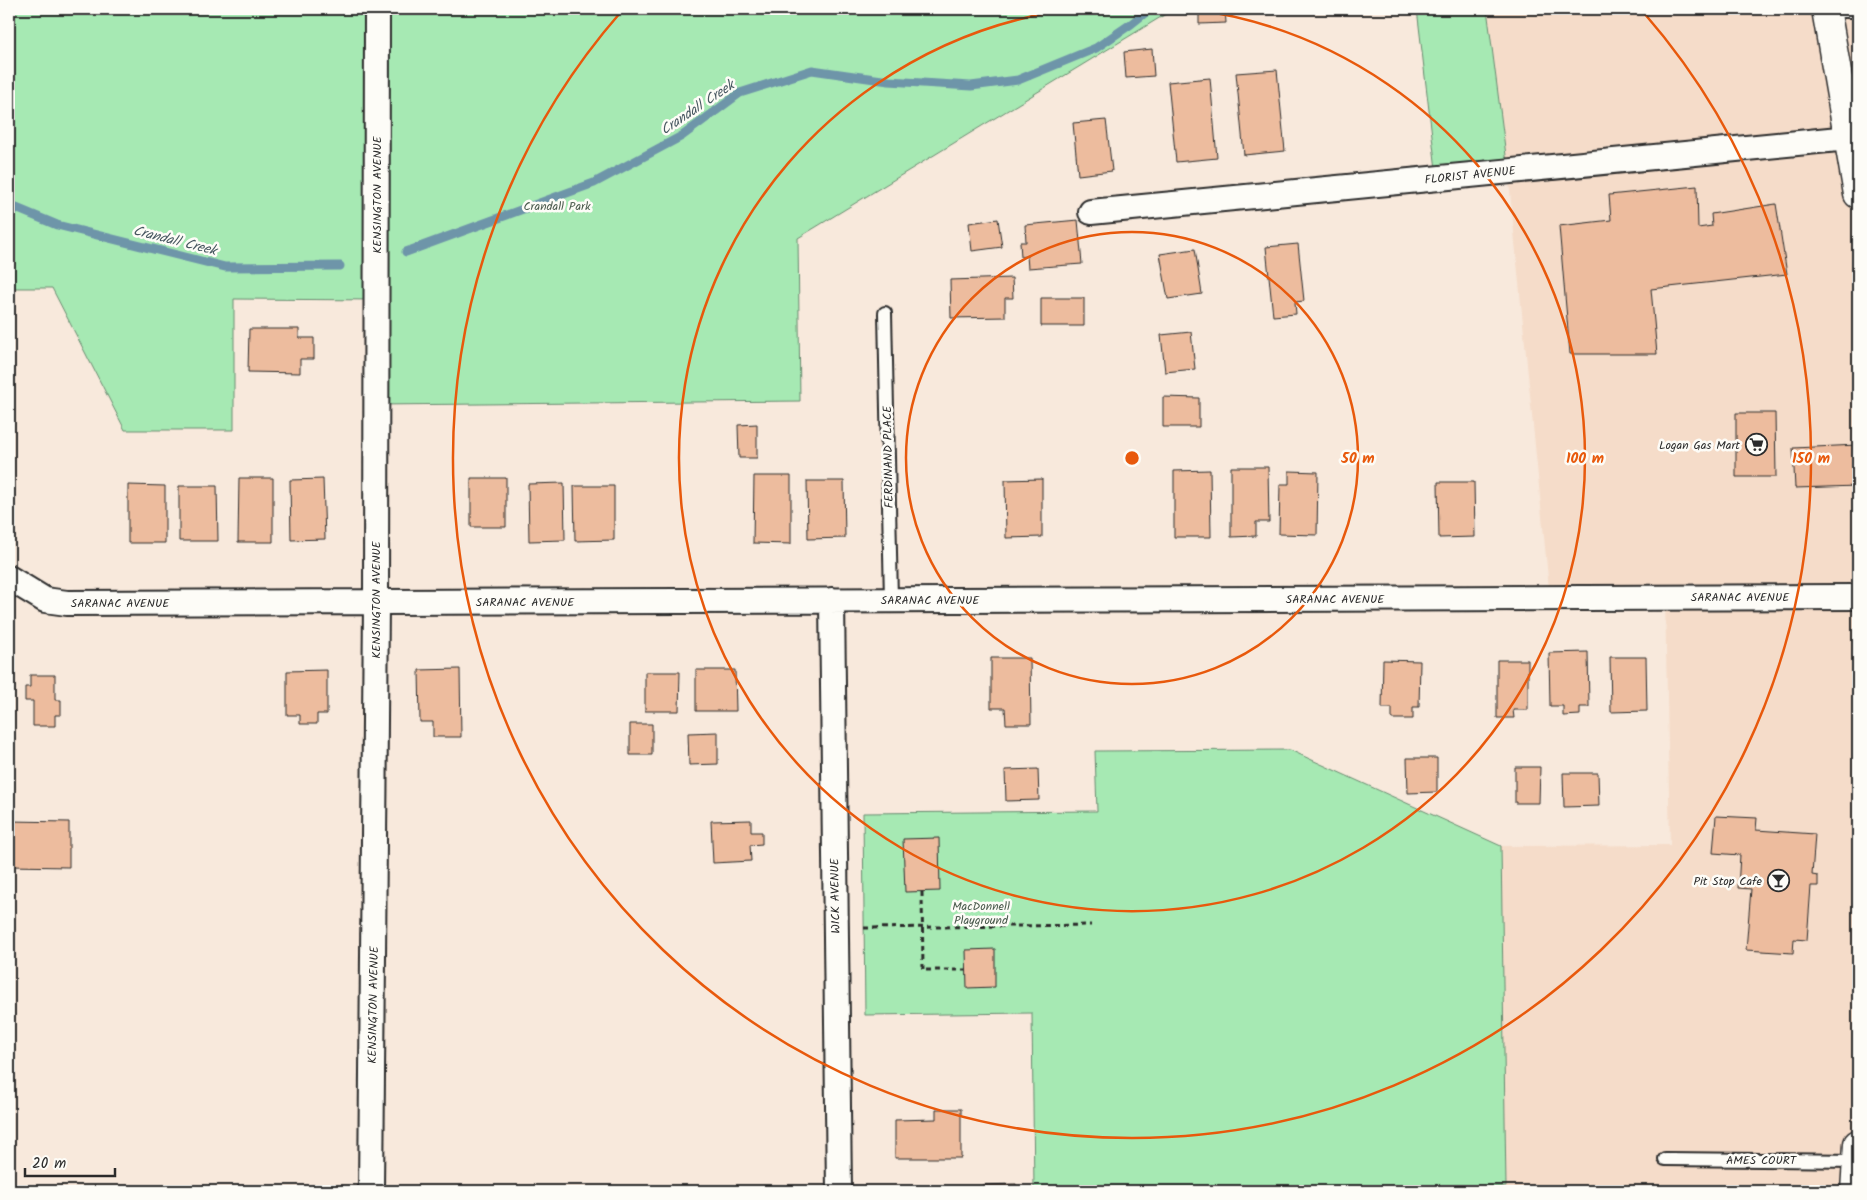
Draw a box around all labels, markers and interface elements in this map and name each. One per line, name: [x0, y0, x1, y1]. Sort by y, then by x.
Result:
water label: Crandall Creek: [656, 74, 741, 141]
street label: KENSINGTON AVENUE: [368, 135, 387, 254]
street label: FLORIST AVENUE: [1424, 161, 1518, 190]
park label: Crandall Park: [523, 197, 591, 216]
water label: Crandall Creek: [131, 220, 221, 263]
street label: FERDINAND PLACE: [878, 405, 899, 508]
supermarket icon: Logan Gas Mart: [1744, 433, 1768, 457]
place label: Logan Gas Mart: [1659, 436, 1740, 455]
text: 50 m: [1340, 447, 1375, 471]
text: 100 m: [1566, 447, 1604, 471]
text: 150 m: [1792, 447, 1830, 471]
centre of rings: [1123, 449, 1141, 467]
street label: KENSINGTON AVENUE: [367, 540, 386, 659]
street label: SARANAC AVENUE: [1691, 588, 1790, 607]
street label: SARANAC AVENUE: [1286, 590, 1385, 609]
street label: SARANAC AVENUE: [881, 591, 980, 610]
street label: SARANAC AVENUE: [476, 593, 575, 612]
street label: SARANAC AVENUE: [71, 594, 170, 613]
street label: WICK AVENUE: [825, 857, 846, 934]
bar icon: Pit Stop Cafe: [1766, 869, 1790, 893]
place label: Pit Stop Cafe: [1693, 872, 1763, 891]
park label: MacDonnell Playground: [952, 897, 1010, 930]
street label: KENSINGTON AVENUE: [363, 945, 384, 1064]
scale bar: [25, 1145, 115, 1177]
street label: AMES COURT: [1726, 1151, 1798, 1170]
text: 20 m: [32, 1152, 66, 1176]

